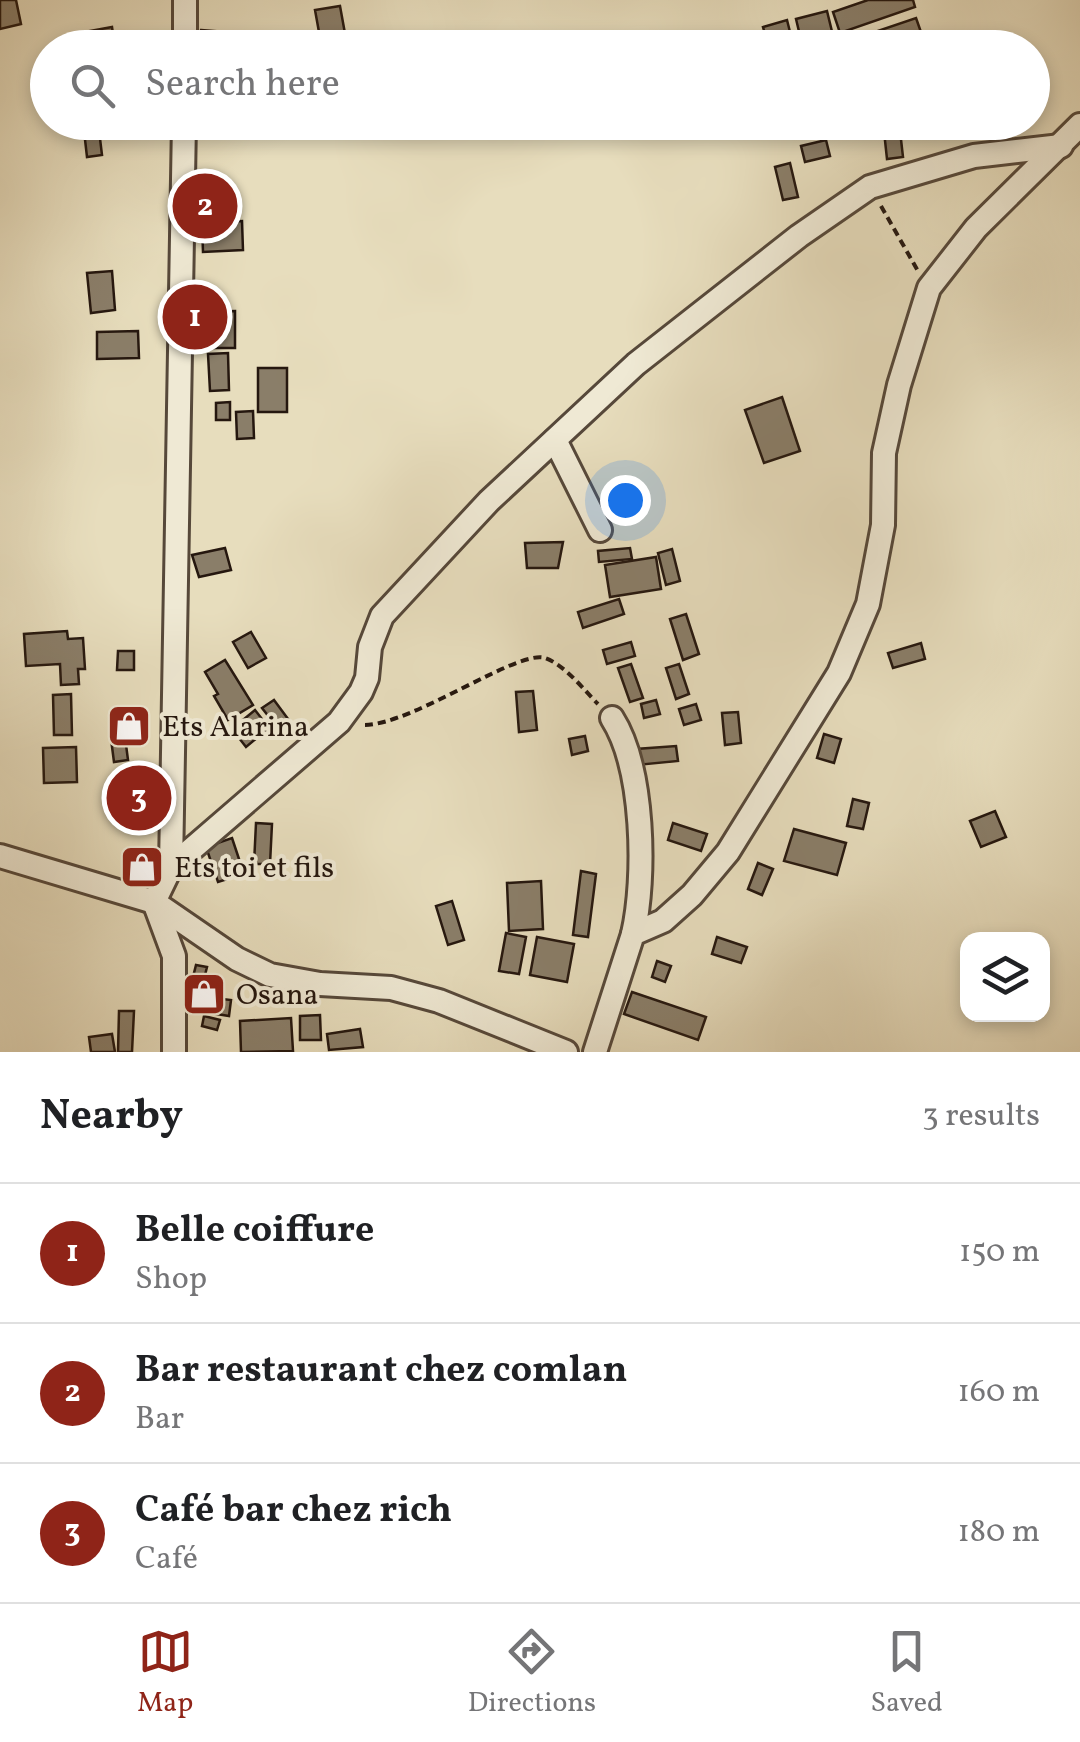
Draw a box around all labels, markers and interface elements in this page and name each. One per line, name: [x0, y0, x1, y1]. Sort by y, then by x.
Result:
search box: [30, 30, 1050, 140]
icon: search: [65, 58, 120, 113]
text: Search here: [145, 59, 340, 112]
pin: 2: [172, 168, 238, 244]
pin: 1: [162, 280, 228, 354]
your location: [600, 475, 651, 526]
shop icon: Ets Alarina: [106, 703, 152, 749]
place label: Ets Alarina: [162, 707, 309, 749]
pin: 3: [106, 760, 172, 836]
shop icon: Ets toi et fils: [119, 844, 165, 890]
place label: Ets toi et fils: [174, 848, 334, 890]
map controls: [960, 932, 1050, 1022]
button: layers: [960, 932, 1050, 1022]
shop icon: Osana: [181, 971, 227, 1017]
place label: Osana: [236, 975, 319, 1017]
text: Nearby: [40, 1088, 183, 1147]
text: 3 results: [922, 1095, 1040, 1139]
text: Belle coiffure: [135, 1205, 374, 1258]
text: 1: [66, 1231, 79, 1275]
text: 150 m: [959, 1231, 1040, 1275]
text: Shop: [135, 1258, 207, 1302]
text: Bar restaurant chez comlan: [135, 1345, 627, 1398]
text: 2: [64, 1371, 81, 1415]
text: 160 m: [957, 1371, 1040, 1415]
text: Bar: [135, 1398, 184, 1442]
text: Café bar chez rich: [135, 1485, 452, 1538]
text: 3: [64, 1511, 81, 1555]
text: 180 m: [957, 1511, 1040, 1555]
text: Café: [135, 1538, 198, 1582]
tab: Map: [137, 1624, 193, 1723]
tab: Directions: [468, 1624, 596, 1723]
tab: Saved: [871, 1624, 943, 1723]

